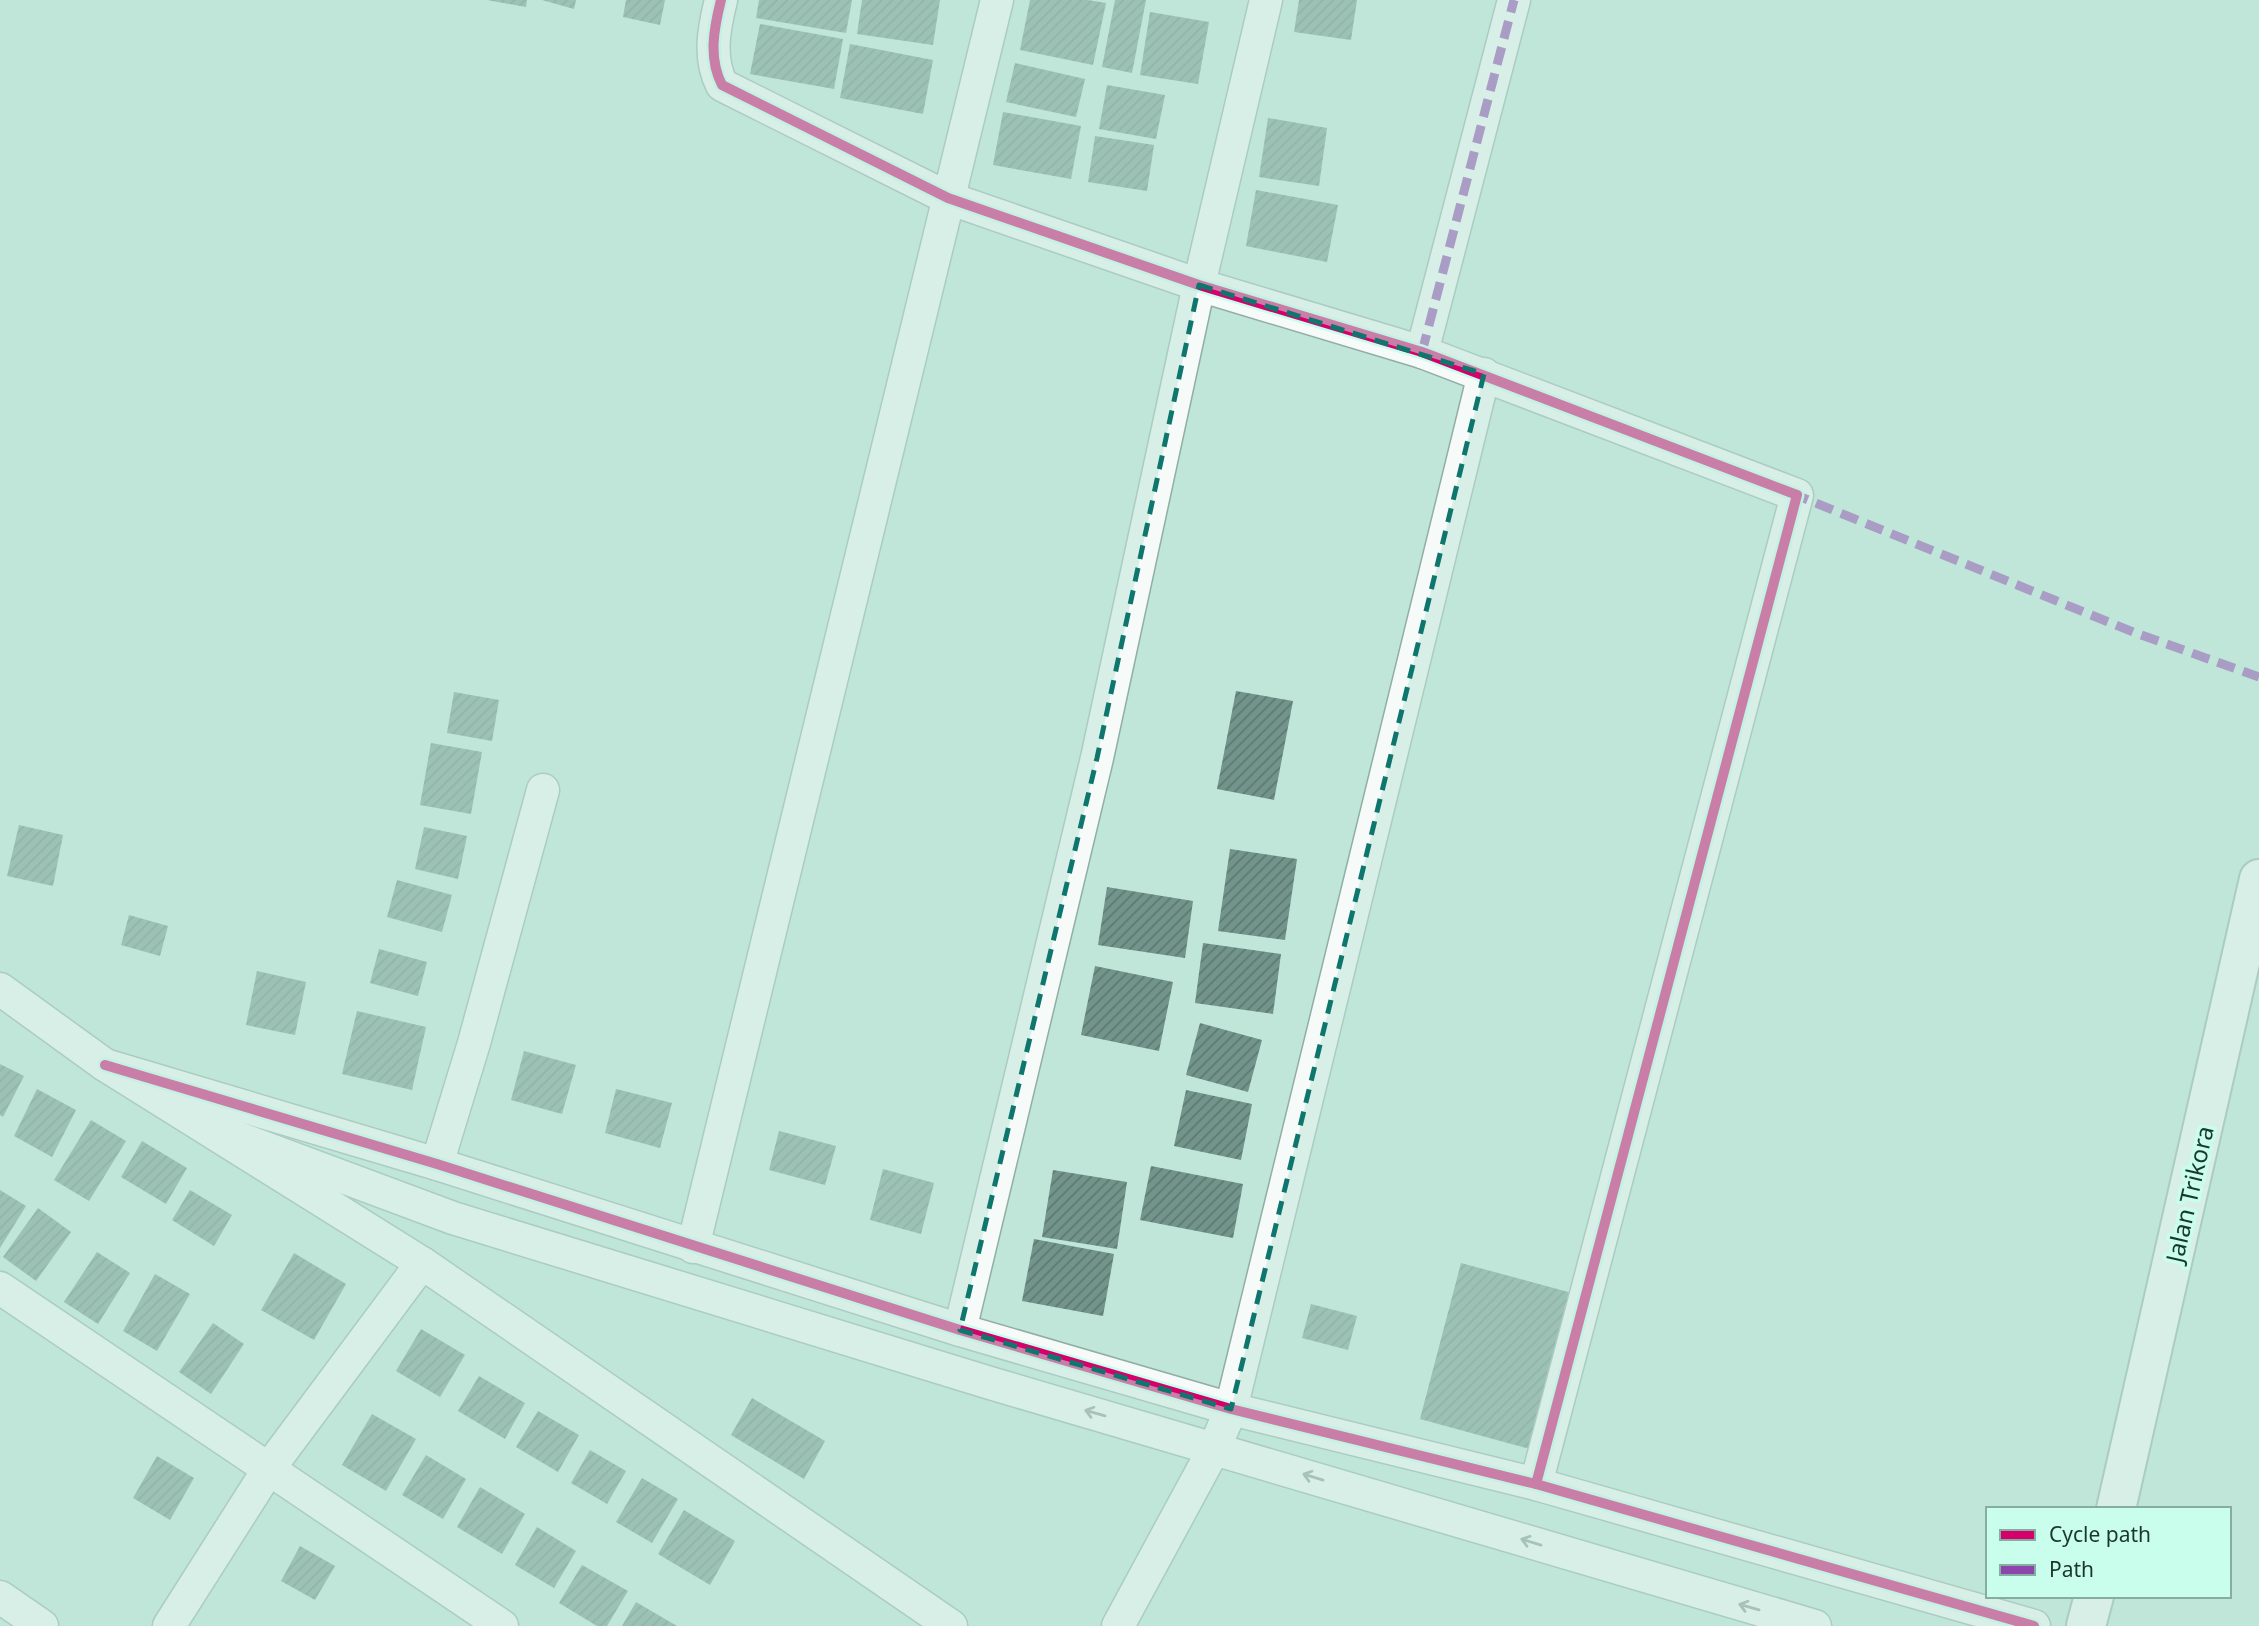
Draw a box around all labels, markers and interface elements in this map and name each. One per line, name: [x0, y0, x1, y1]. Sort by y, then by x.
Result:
street label: Jalan Trikora: [2157, 1122, 2221, 1267]
one-way arrow: [1084, 1406, 1106, 1419]
one-way arrow: [1302, 1469, 1324, 1482]
legend: [1986, 1507, 2231, 1598]
text: Cycle path: [2049, 1520, 2151, 1548]
one-way arrow: [1520, 1535, 1542, 1548]
text: Path: [2049, 1555, 2094, 1583]
one-way arrow: [1738, 1599, 1760, 1612]

